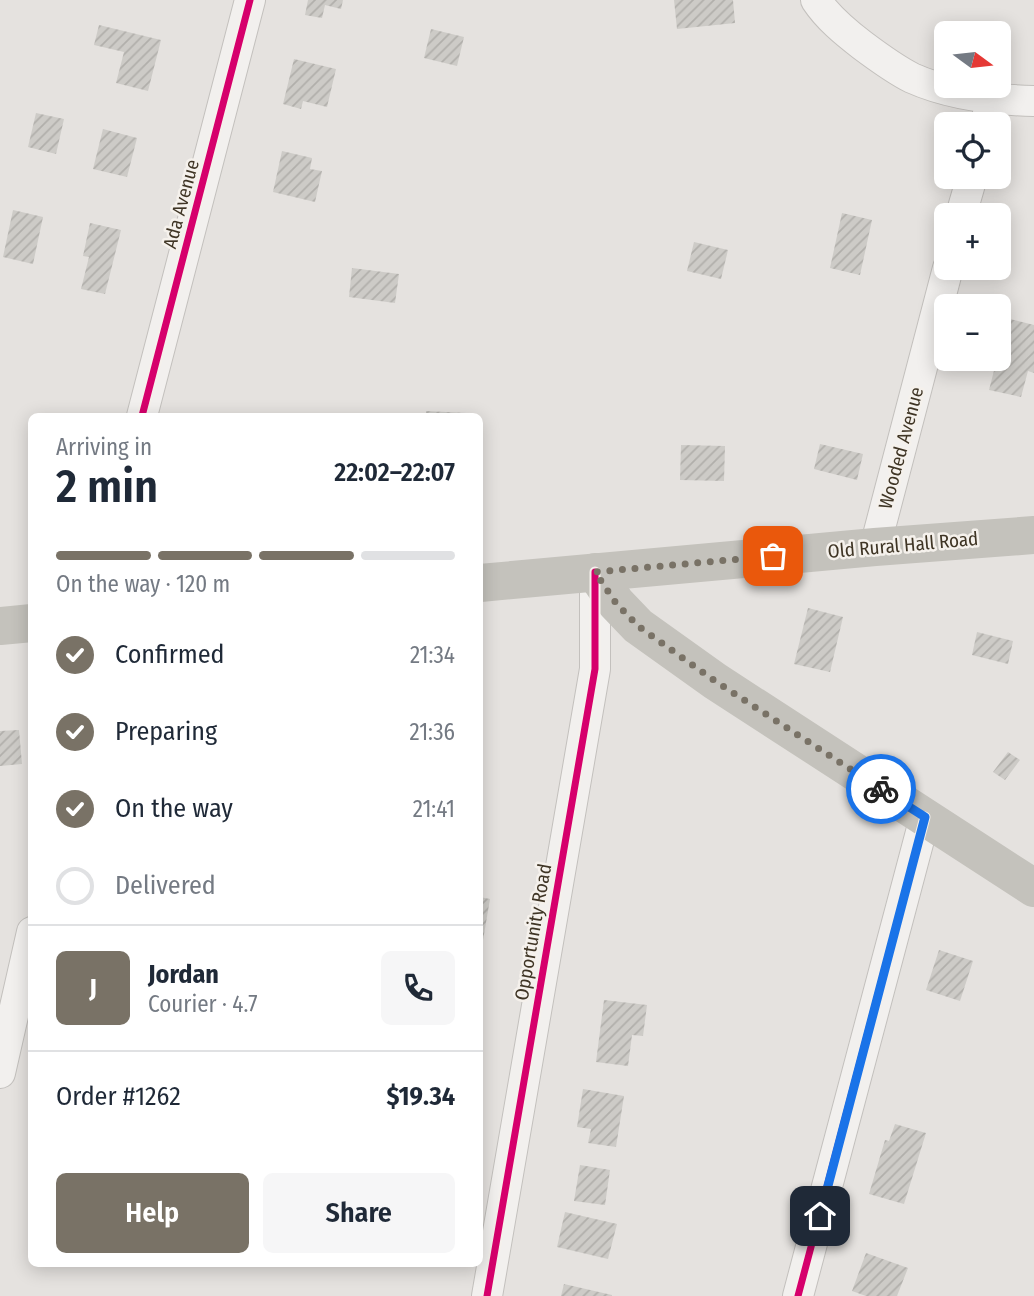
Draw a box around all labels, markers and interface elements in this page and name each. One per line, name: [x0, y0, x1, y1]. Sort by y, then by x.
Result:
north arrow: [934, 21, 1012, 98]
map controls: [934, 21, 1011, 371]
button: locate: [934, 112, 1011, 189]
street label: Ada Avenue: [158, 157, 204, 251]
button: +: [934, 203, 1011, 280]
button: −: [934, 294, 1011, 371]
street label: Wooded Avenue: [874, 384, 928, 512]
text: Arriving in: [56, 433, 152, 461]
text: 22:02–22:07: [334, 457, 455, 488]
text: 2 min: [56, 459, 158, 514]
pin: [743, 526, 803, 586]
street label: Old Rural Hall Road: [827, 527, 979, 563]
icon: bag: [754, 537, 792, 575]
text: On the way · 120 m: [56, 570, 230, 598]
icon: check: [56, 636, 94, 674]
text: Confirmed: [115, 639, 225, 670]
text: 21:34: [410, 641, 455, 669]
icon: check: [56, 713, 94, 751]
text: Preparing: [115, 716, 217, 747]
text: 21:36: [410, 718, 455, 746]
courier: [846, 754, 916, 824]
icon: bike: [862, 770, 900, 808]
icon: check: [56, 790, 94, 828]
text: On the way: [115, 793, 233, 824]
text: 21:41: [413, 795, 455, 823]
street label: Opportunity Road: [510, 862, 556, 1002]
text: Delivered: [115, 870, 216, 901]
button: phone: [381, 951, 455, 1025]
text: Jordan: [148, 959, 219, 990]
text: J: [89, 973, 97, 1004]
text: Courier · 4.7: [148, 990, 258, 1018]
text: Order #1262: [56, 1081, 181, 1112]
text: $19.34: [387, 1081, 455, 1112]
button: Help: [56, 1173, 249, 1253]
button: Share: [263, 1173, 455, 1253]
pin: [790, 1186, 850, 1246]
icon: home: [801, 1197, 839, 1235]

